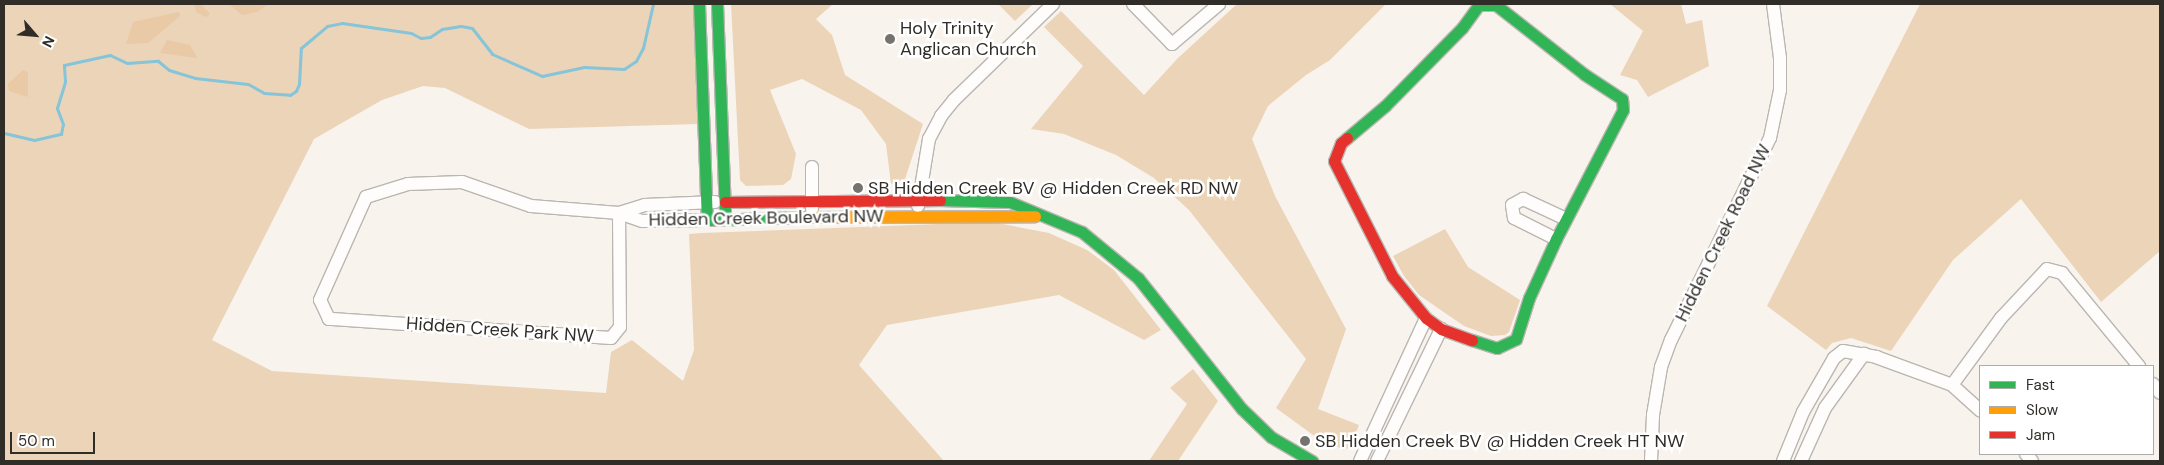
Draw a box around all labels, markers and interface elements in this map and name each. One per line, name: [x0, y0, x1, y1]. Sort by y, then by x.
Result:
north arrow: [10, 10, 60, 60]
place label: Holy Trinity Anglican Church: [900, 18, 1036, 60]
text: N: [38, 33, 59, 50]
marker: Holy Trinity Anglican Church: [884, 33, 896, 45]
street label: Hidden Creek Road NW: [1671, 141, 1775, 325]
place label: SB Hidden Creek BV @ Hidden Creek RD NW: [868, 177, 1238, 199]
marker: SB Hidden Creek BV @ Hidden Creek RD NW: [852, 182, 864, 194]
street label: Hidden Creek Boulevard NW: [648, 205, 884, 231]
street label: Hidden Creek Park NW: [405, 313, 595, 347]
legend: [1979, 365, 2154, 455]
text: Fast: [2026, 375, 2055, 395]
text: Slow: [2026, 400, 2058, 420]
scale bar: [12, 422, 98, 454]
text: Jam: [2026, 425, 2055, 445]
place label: SB Hidden Creek BV @ Hidden Creek HT NW: [1315, 430, 1684, 452]
text: 50 m: [18, 431, 55, 451]
marker: SB Hidden Creek BV @ Hidden Creek HT NW: [1299, 435, 1311, 447]

